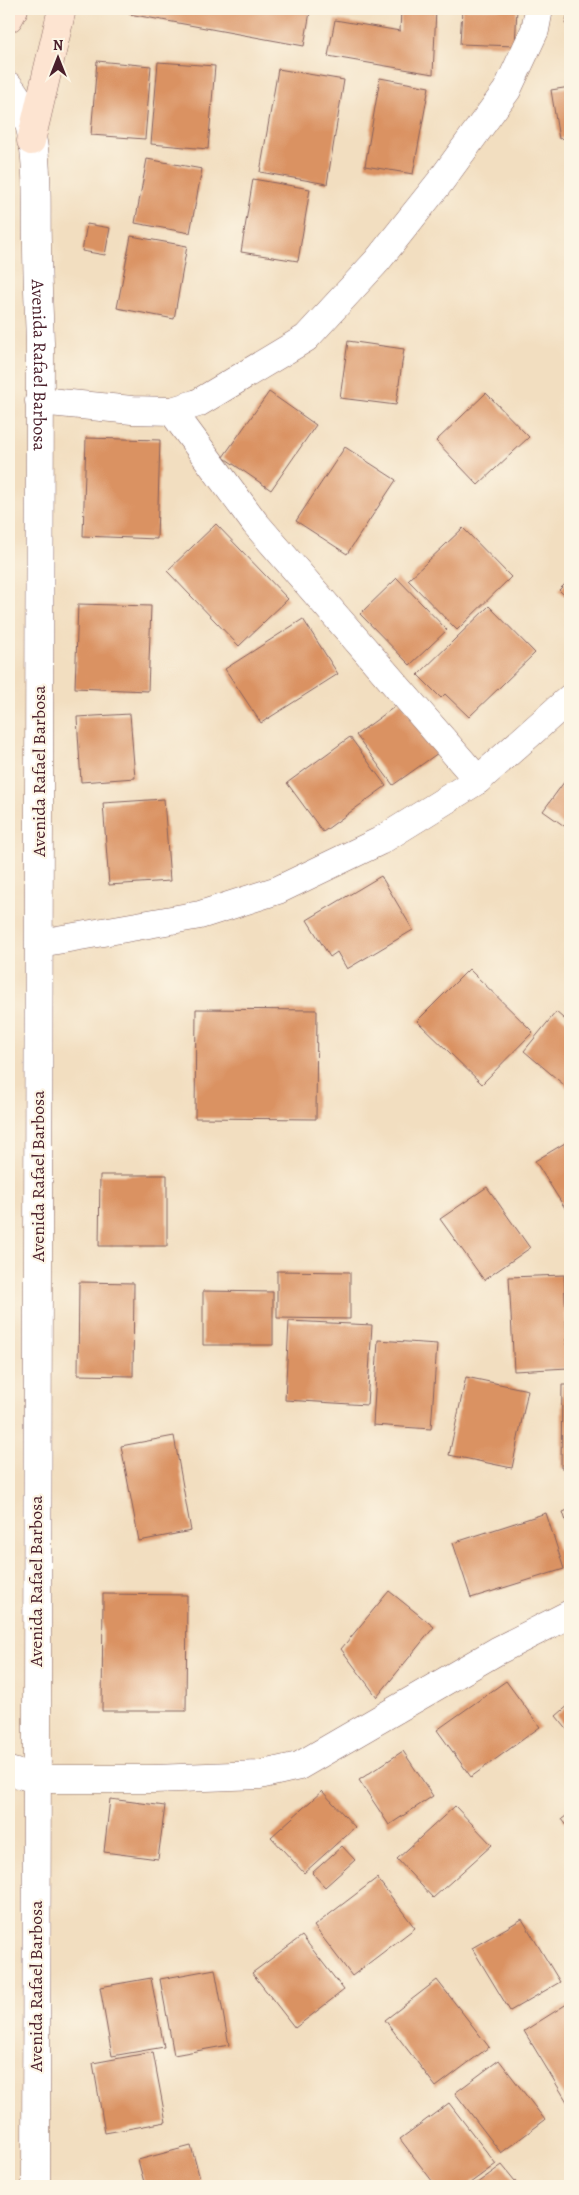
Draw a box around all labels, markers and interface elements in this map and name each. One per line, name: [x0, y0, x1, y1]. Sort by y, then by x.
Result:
north arrow: [32, 32, 82, 82]
text: N: [53, 36, 63, 55]
street label: Avenida Rafael Barbosa: [26, 278, 52, 452]
street label: Avenida Rafael Barbosa: [27, 685, 51, 858]
street label: Avenida Rafael Barbosa: [26, 1090, 50, 1263]
street label: Avenida Rafael Barbosa: [24, 1495, 48, 1668]
street label: Avenida Rafael Barbosa: [24, 1900, 48, 2073]

